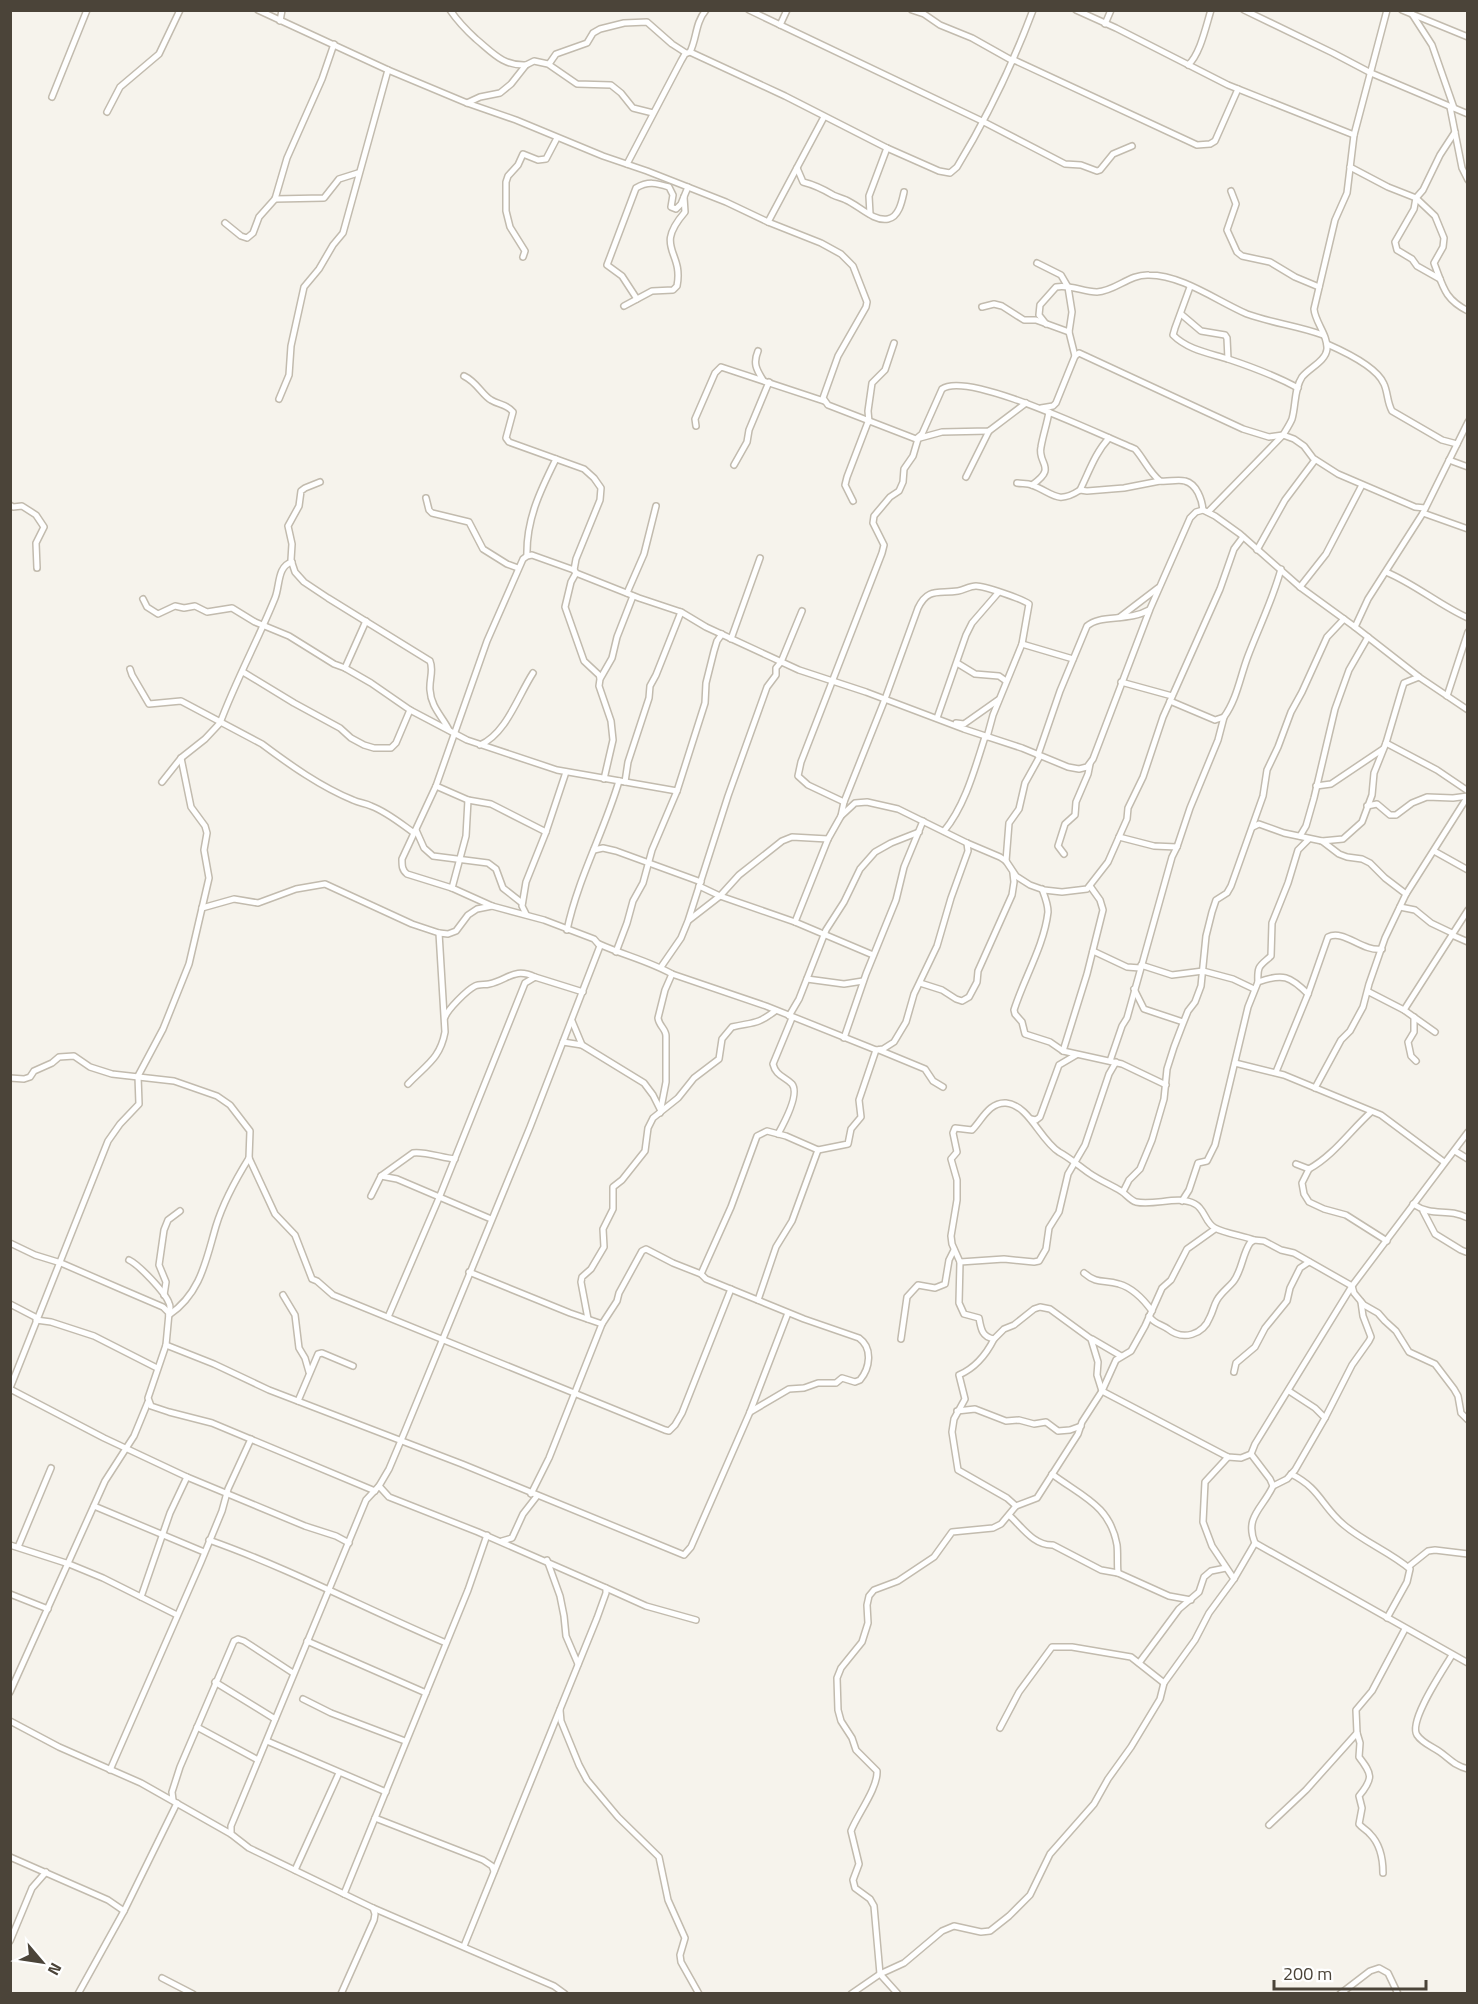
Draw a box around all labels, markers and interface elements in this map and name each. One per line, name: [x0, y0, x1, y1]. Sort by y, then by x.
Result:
north arrow: [12, 1932, 72, 1992]
scale bar: [1274, 1953, 1426, 1991]
text: N: [42, 1959, 68, 1980]
text: 200 m: [1283, 1960, 1332, 1987]

